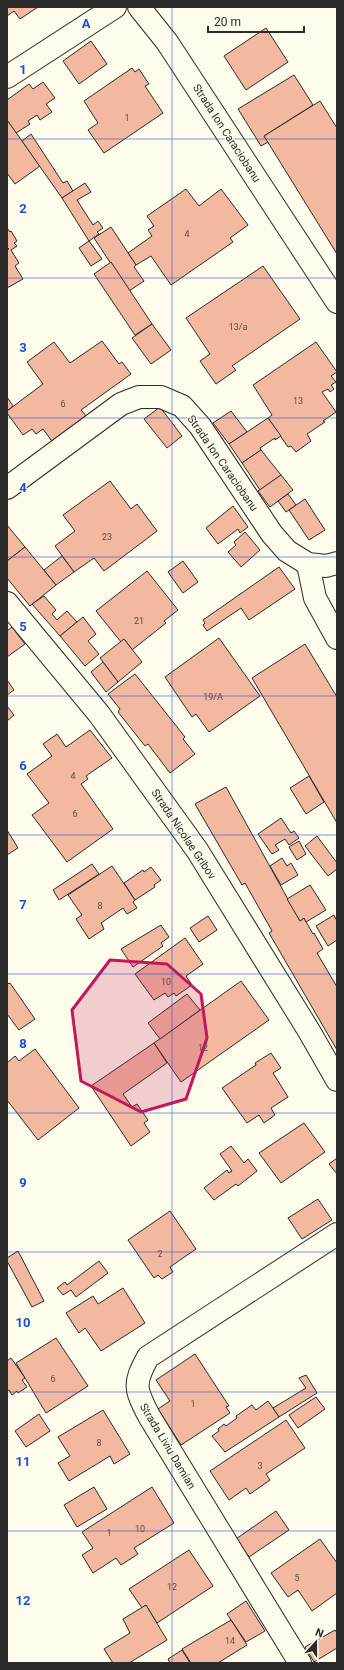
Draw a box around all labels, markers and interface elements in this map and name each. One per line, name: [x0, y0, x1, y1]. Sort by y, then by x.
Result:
scale bar: [208, 8, 304, 34]
text: 20 m: [214, 15, 241, 29]
text: A: [82, 16, 91, 31]
text: 1: [19, 62, 27, 77]
street label: Strada Ion Caraciobanu: [190, 82, 263, 185]
house number: 1: [124, 113, 130, 123]
text: 2: [19, 201, 27, 216]
house number: 4: [184, 229, 190, 239]
house number: 13/a: [229, 322, 247, 332]
text: 3: [19, 340, 27, 355]
house number: 13: [293, 396, 303, 406]
house number: 6: [60, 399, 66, 409]
street label: Strada Ion Caraciobanu: [184, 413, 261, 514]
text: 4: [19, 480, 27, 495]
house number: 23: [102, 532, 112, 542]
house number: 21: [134, 616, 144, 626]
text: 5: [19, 619, 27, 634]
house number: 19/A: [203, 692, 223, 702]
text: 6: [19, 758, 27, 773]
house number: 4: [70, 771, 76, 781]
street label: Strada Nicolae Gribov: [149, 787, 219, 882]
house number: 6: [72, 809, 78, 819]
text: 7: [19, 897, 27, 912]
house number: 8: [97, 901, 103, 911]
house number: 10: [161, 977, 171, 987]
text: 8: [19, 1036, 27, 1051]
house number: 12: [198, 1043, 208, 1053]
text: 9: [19, 1175, 27, 1190]
house number: 2: [157, 1249, 163, 1259]
text: 10: [16, 1315, 30, 1330]
house number: 6: [50, 1374, 56, 1384]
house number: 1: [190, 1399, 196, 1409]
street label: Strada Liviu Damian: [137, 1401, 198, 1491]
house number: 8: [96, 1438, 102, 1448]
text: 11: [16, 1454, 30, 1469]
house number: 3: [257, 1461, 263, 1471]
house number: 10: [135, 1524, 145, 1534]
house number: 1: [106, 1528, 112, 1538]
house number: 5: [294, 1573, 300, 1583]
house number: 12: [167, 1582, 177, 1592]
text: 12: [16, 1593, 30, 1608]
north arrow: [296, 1622, 336, 1662]
text: N: [313, 1626, 326, 1641]
house number: 14: [225, 1636, 235, 1646]

